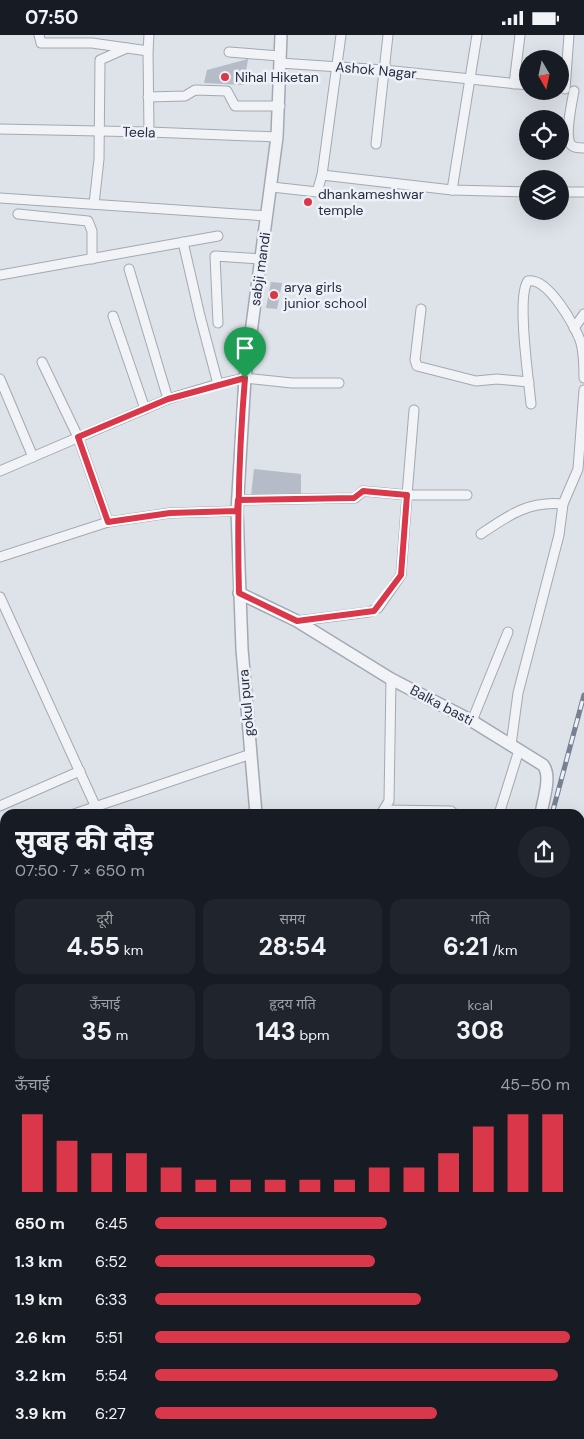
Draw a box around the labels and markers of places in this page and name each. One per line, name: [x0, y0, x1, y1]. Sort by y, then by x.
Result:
place label: Nihal Hiketan: [235, 68, 319, 86]
marker: Nihal Hiketan: [219, 71, 231, 83]
place label: dhankameshwar temple: [318, 185, 424, 219]
marker: dhankameshwar temple: [302, 196, 314, 208]
place label: arya girls junior school: [283, 278, 367, 312]
marker: arya girls junior school: [268, 289, 280, 301]
pin: [224, 327, 266, 378]

